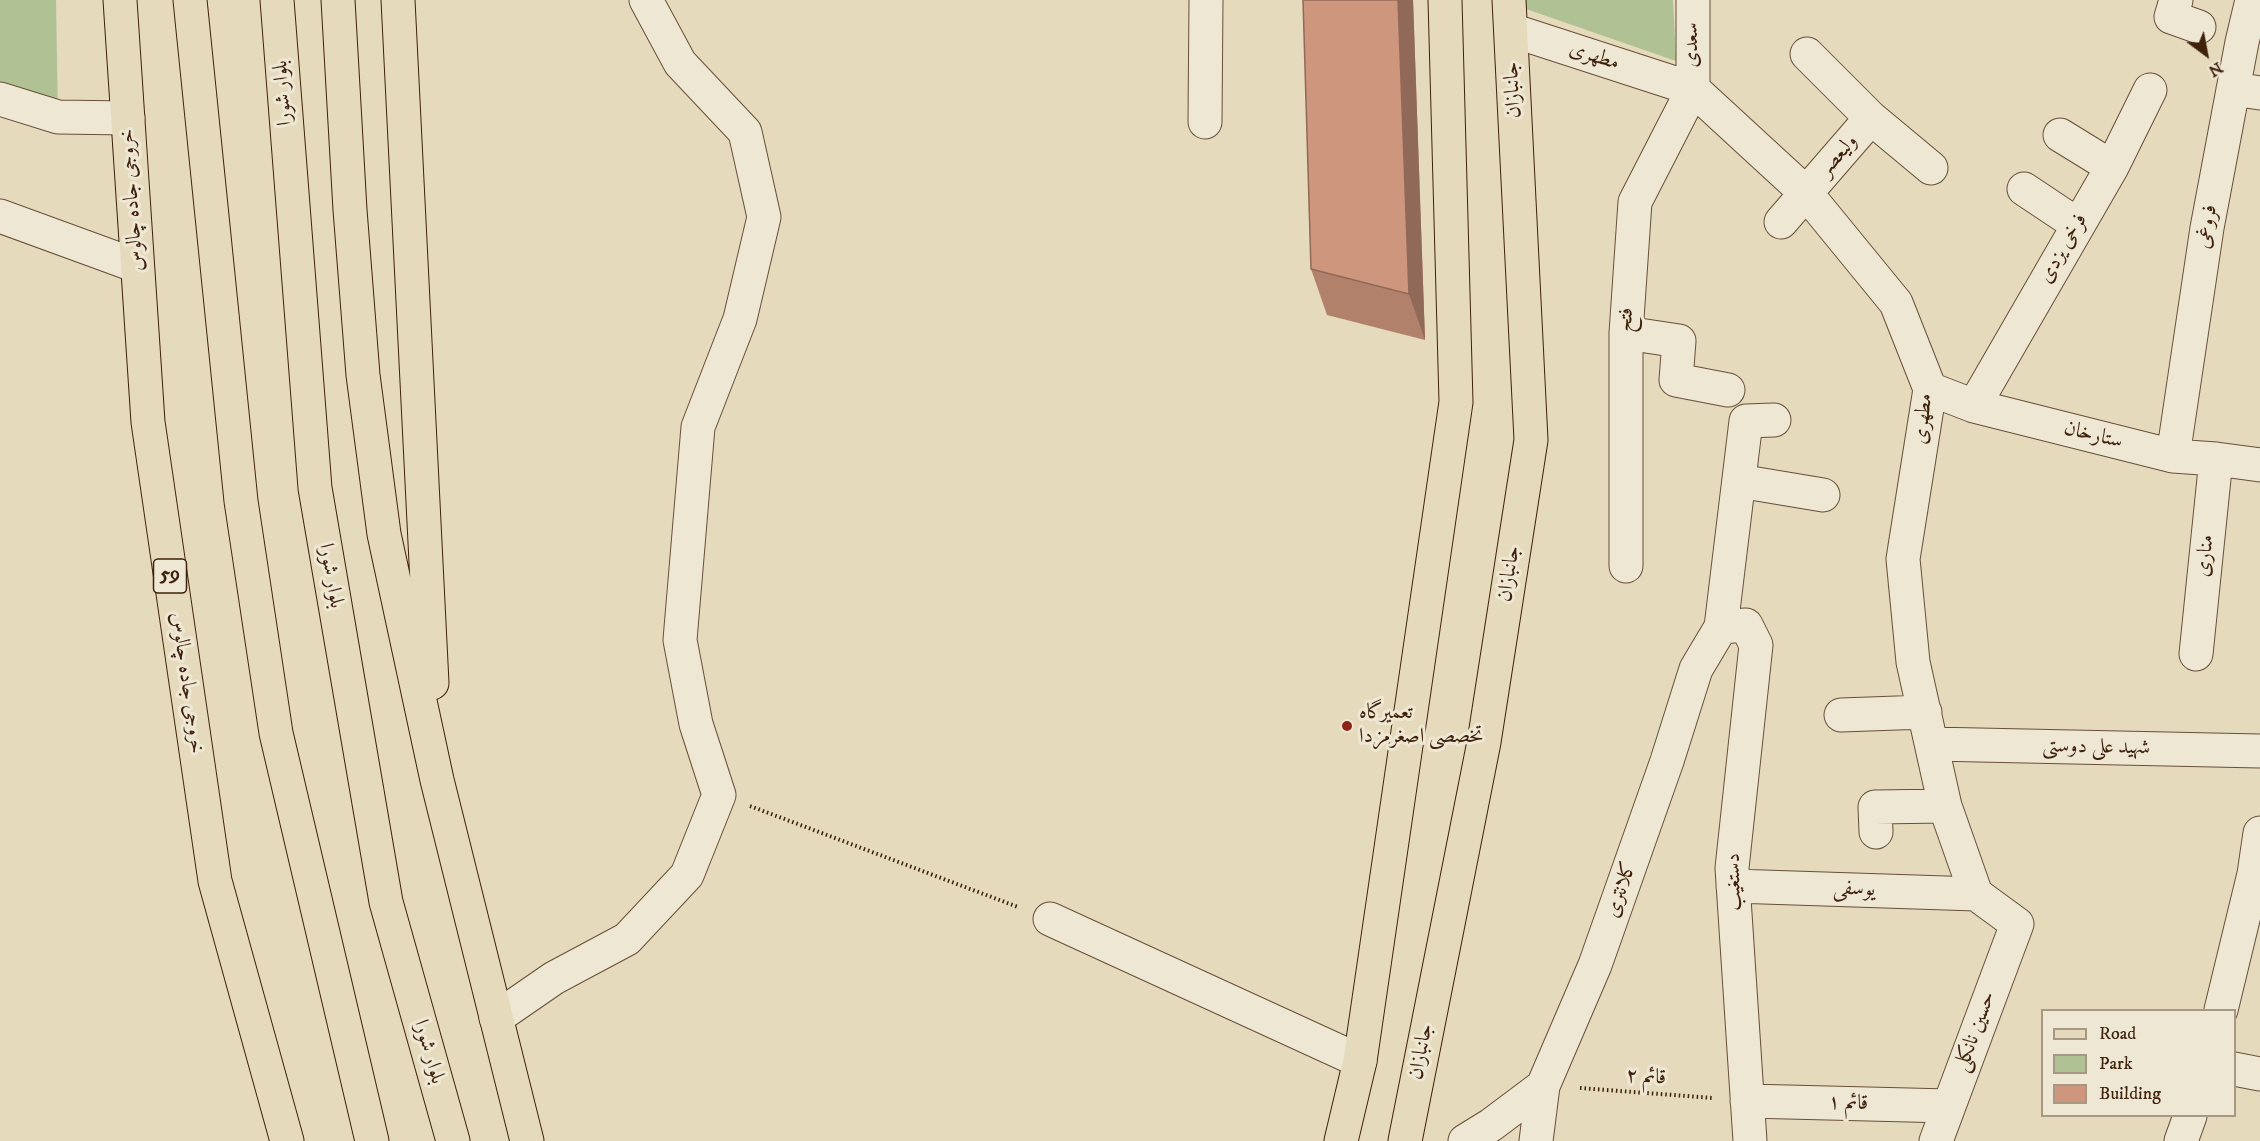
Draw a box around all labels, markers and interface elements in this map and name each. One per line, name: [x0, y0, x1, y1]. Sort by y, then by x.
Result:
street label: سعدی: [1680, 22, 1706, 68]
north arrow: [2176, 24, 2236, 84]
street label: مطهری: [1566, 37, 1622, 77]
text: N: [2205, 57, 2226, 81]
street label: بلوار شورا: [269, 59, 299, 127]
street label: جانبازان: [1500, 61, 1528, 119]
street label: خروجی جاده چالوس: [115, 128, 151, 272]
street label: ولیعصر: [1814, 130, 1864, 182]
street label: فروغی: [2192, 203, 2224, 251]
street label: فرخی یزدی: [2034, 210, 2094, 288]
street label: فتح: [1614, 307, 1640, 333]
street label: مطهری: [1909, 392, 1939, 446]
street label: ستارخان: [2061, 417, 2125, 455]
street label: مناری: [2191, 534, 2221, 578]
street label: بلوار شورا: [312, 542, 348, 610]
street label: جانبازان: [1493, 544, 1527, 604]
road number: 59: [154, 559, 186, 593]
street label: خروجی جاده چالوس: [164, 611, 208, 755]
place label: تعمیرگاه تخصصی اصغرمزدا: [1359, 701, 1483, 751]
marker: تعمیرگاه تخصصی اصغرمزدا: [1340, 719, 1354, 733]
street label: شهید علی دوستی: [2042, 734, 2150, 762]
street label: دستغیب: [1722, 853, 1748, 911]
street label: کلانتری: [1601, 859, 1643, 921]
street label: یوسفی: [1833, 877, 1875, 903]
street label: حسین نانکلی: [1950, 988, 2002, 1076]
legend: [2041, 1009, 2236, 1117]
street label: بلوار شورا: [407, 1017, 449, 1087]
street label: جانبازان: [1404, 1022, 1440, 1082]
text: Road: [2099, 1023, 2136, 1045]
text: Park: [2099, 1053, 2133, 1075]
street label: قائم ۲: [1625, 1064, 1667, 1092]
text: Building: [2099, 1083, 2161, 1105]
street label: قائم ۱: [1827, 1091, 1869, 1117]

